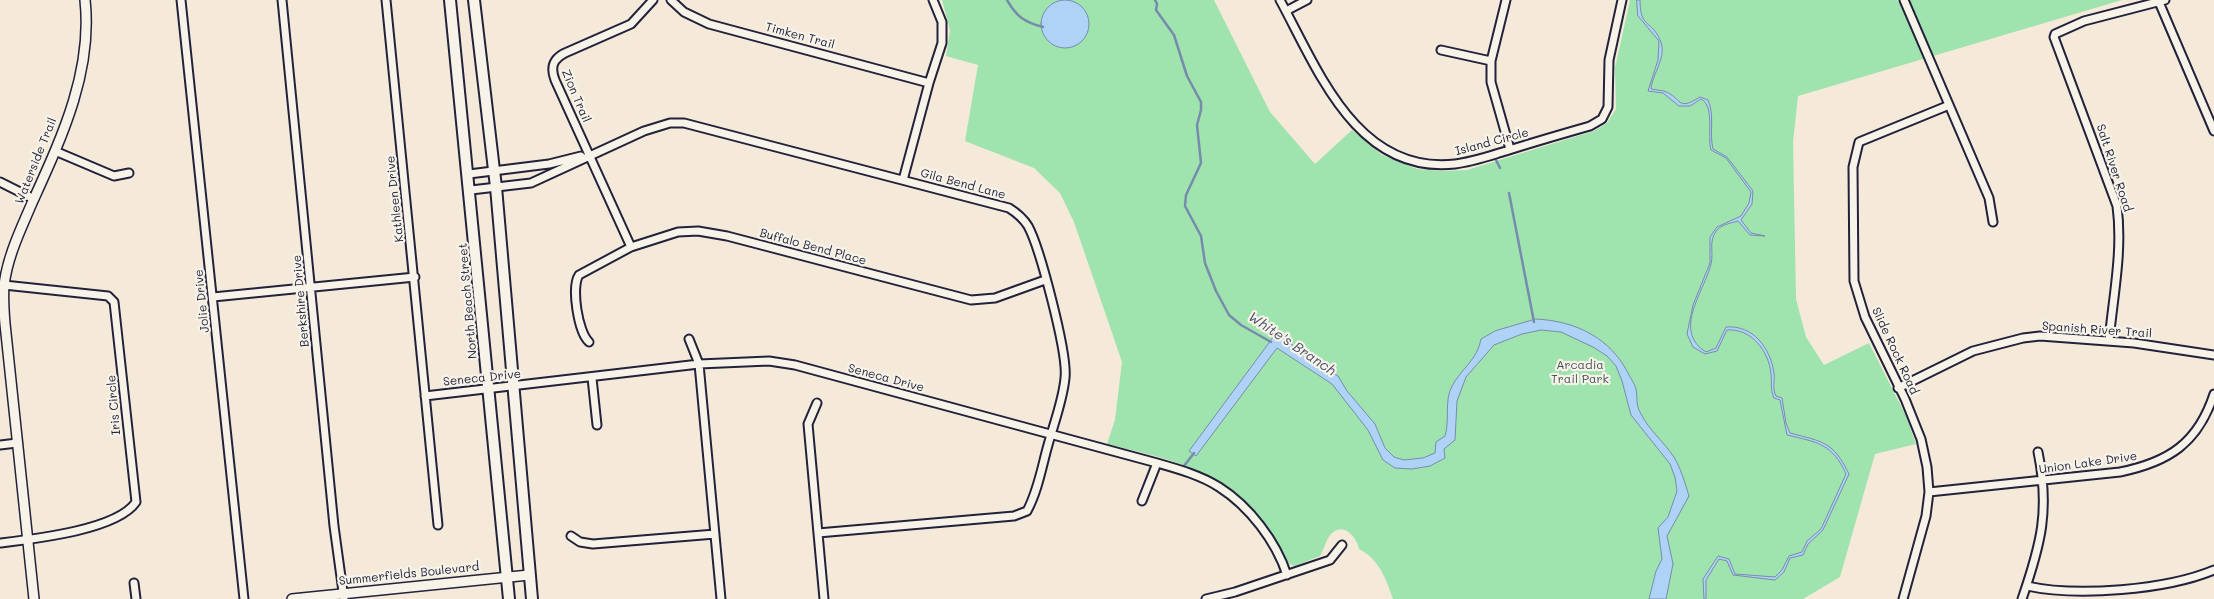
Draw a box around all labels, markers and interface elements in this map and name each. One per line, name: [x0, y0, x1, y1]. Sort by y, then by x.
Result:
street label: Timken Trail: [764, 20, 836, 52]
street label: Zion Trail: [558, 67, 594, 125]
street label: Waterside Trail: [12, 116, 60, 206]
street label: Salt River Road: [2093, 122, 2135, 214]
street label: Island Circle: [1454, 125, 1530, 159]
street label: Kathleen Drive: [383, 155, 407, 243]
street label: Gila Bend Lane: [919, 166, 1007, 202]
street label: Buffalo Bend Place: [758, 226, 868, 268]
street label: North Beach Street: [456, 243, 480, 359]
street label: Berkshire Drive: [290, 254, 312, 348]
street label: Jolie Drive: [192, 269, 212, 333]
street label: Slide Rock Road: [1869, 305, 1921, 397]
water label: White's Branch: [1245, 309, 1339, 379]
street label: Spanish River Trail: [2041, 319, 2153, 341]
park label: Arcadia Trail Park: [1551, 358, 1609, 386]
street label: Seneca Drive: [846, 361, 926, 395]
street label: Seneca Drive: [442, 367, 522, 389]
street label: Iris Circle: [104, 374, 124, 436]
street label: Union Lake Drive: [2038, 449, 2138, 477]
street label: Summerfields Boulevard: [338, 559, 480, 589]

